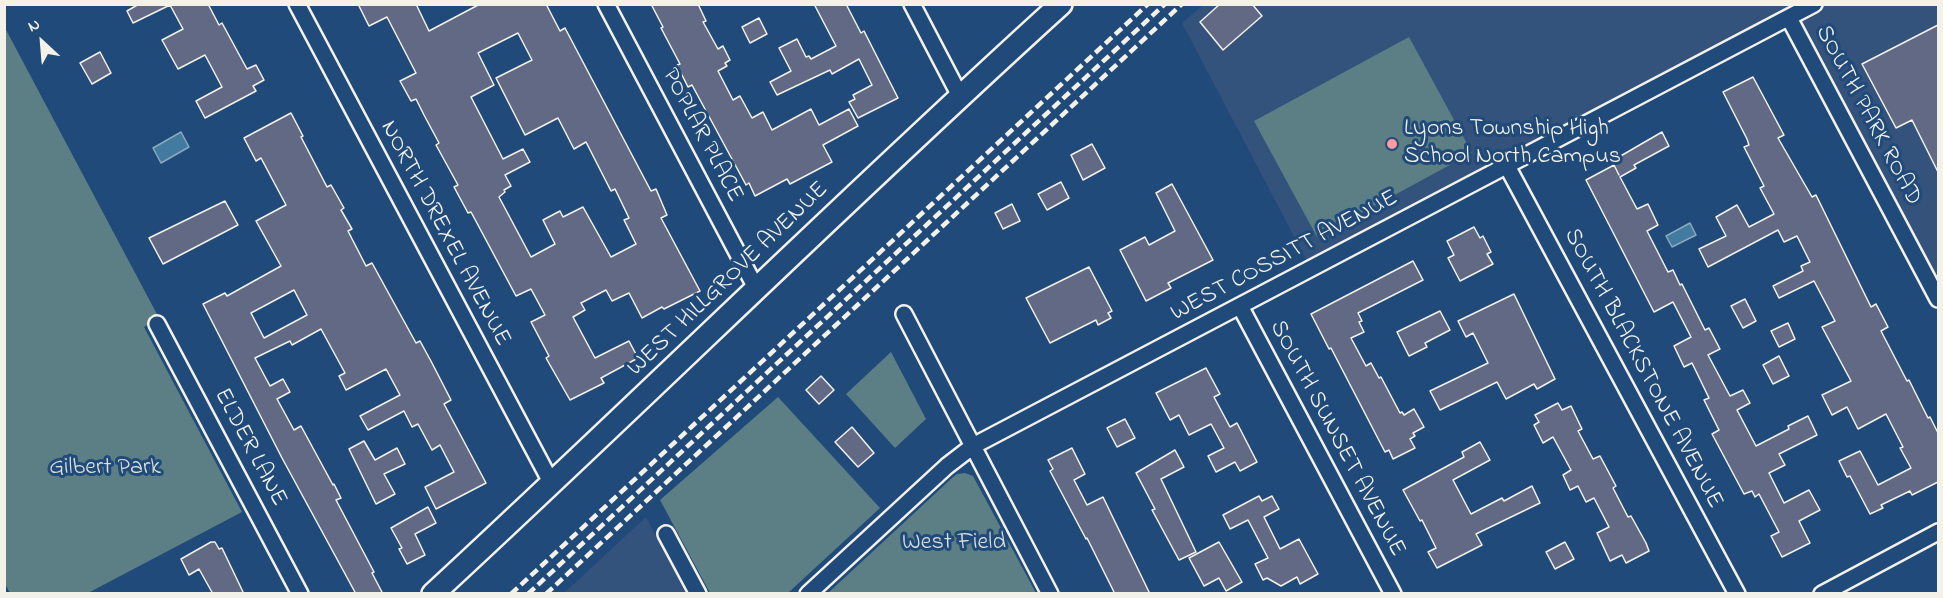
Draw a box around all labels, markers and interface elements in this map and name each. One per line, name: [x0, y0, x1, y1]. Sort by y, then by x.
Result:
north arrow: [12, 12, 72, 72]
text: N: [24, 13, 44, 39]
street label: SOUTH PARK ROAD: [1807, 21, 1927, 211]
street label: POPLAR PLACE: [654, 64, 748, 208]
street label: NORTH DREXEL AVENUE: [372, 116, 516, 352]
place label: Lyons Township High School North Campus: [1404, 116, 1621, 172]
marker: Lyons Township High School North Campus: [1385, 137, 1399, 151]
street label: WEST HILLGROVE AVENUE: [622, 176, 836, 384]
street label: WEST COSSITT AVENUE: [1167, 185, 1403, 329]
street label: SOUTH BLACKSTONE AVENUE: [1556, 224, 1728, 514]
street label: SOUTH SUNSET AVENUE: [1262, 316, 1410, 562]
street label: ELDER LANE: [206, 384, 292, 512]
park label: Gilbert Park: [49, 455, 161, 483]
park label: West Field: [902, 530, 1006, 558]

